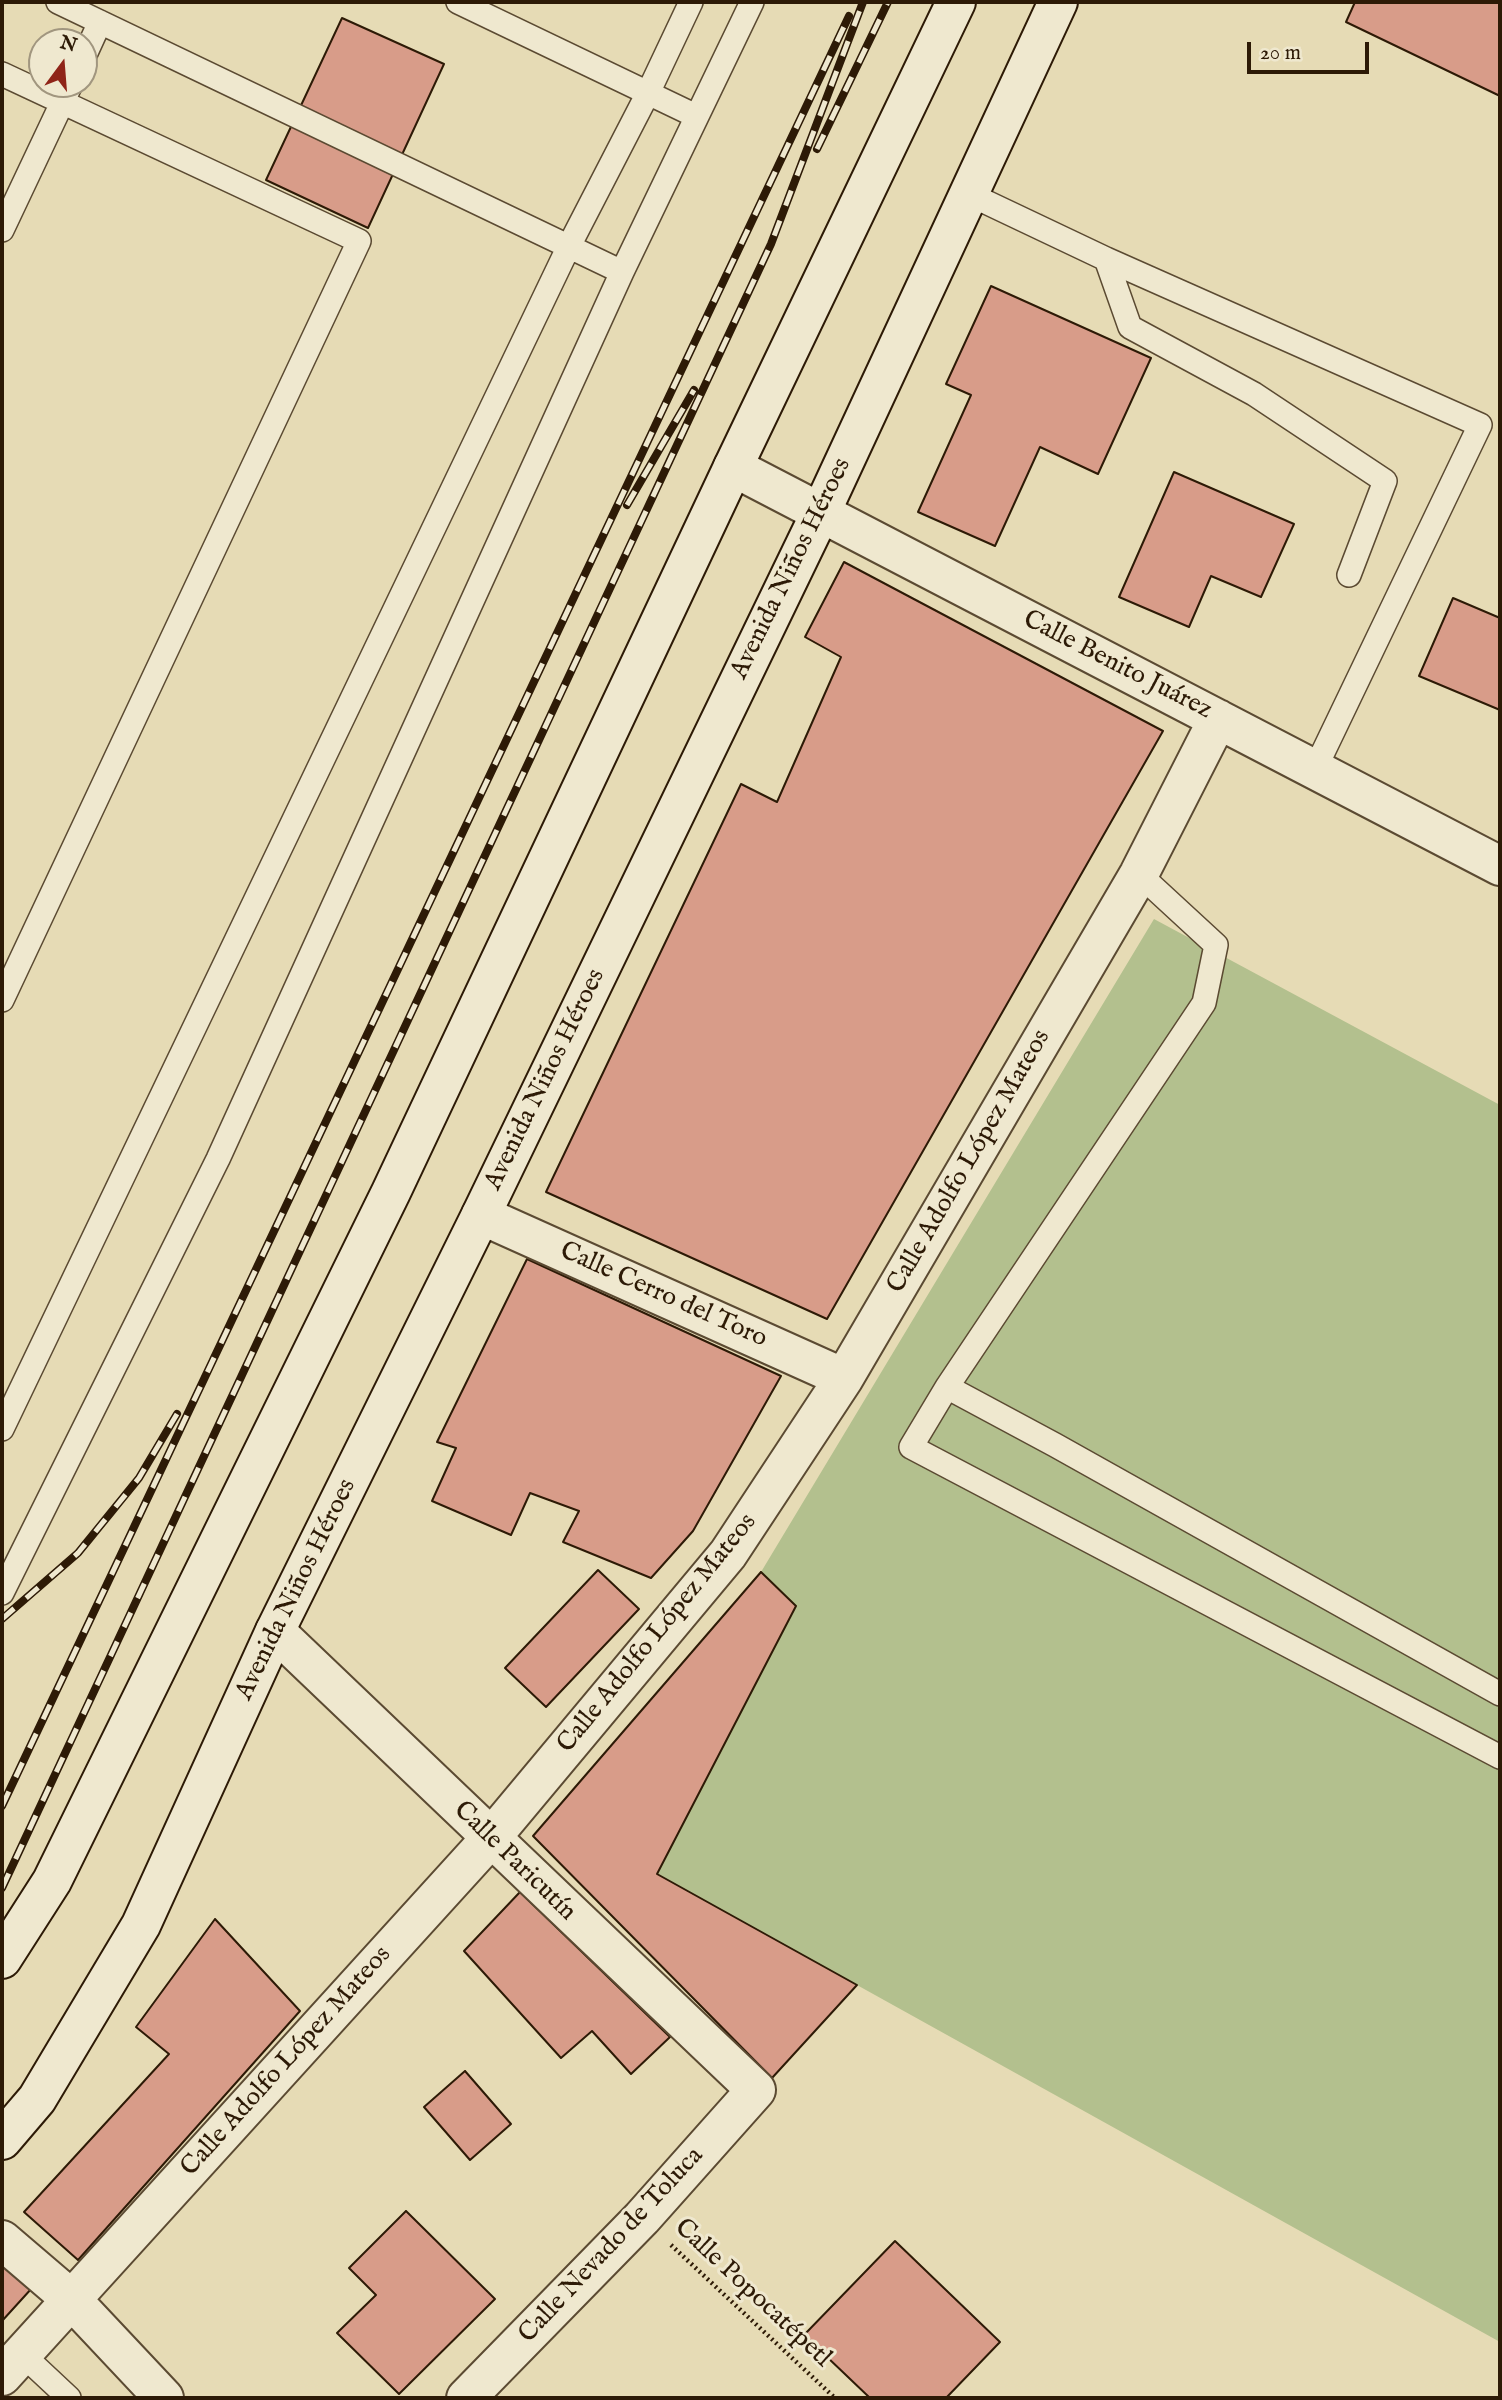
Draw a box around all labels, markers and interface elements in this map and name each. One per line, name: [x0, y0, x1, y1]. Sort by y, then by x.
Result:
north arrow: [28, 28, 98, 98]
scale bar: [1250, 28, 1372, 72]
text: N: [57, 31, 79, 59]
text: 20 m: [1260, 40, 1301, 67]
street label: Avenida Niños Héroes: [725, 453, 859, 685]
street label: Calle Benito Juárez: [1017, 605, 1217, 727]
street label: Avenida Niños Héroes: [479, 964, 613, 1196]
street label: Calle Adolfo López Mateos: [882, 1025, 1058, 1299]
street label: Calle Cerro del Toro: [555, 1236, 771, 1356]
street label: Avenida Niños Héroes: [230, 1474, 364, 1706]
street label: Calle Adolfo López Mateos: [552, 1508, 764, 1760]
street label: Calle Paricutín: [446, 1796, 582, 1928]
street label: Calle Adolfo López Mateos: [175, 1940, 399, 2184]
street label: Calle Nevado de Toluca: [513, 2142, 711, 2350]
street label: Calle Popocatépetl: [667, 2213, 837, 2375]

